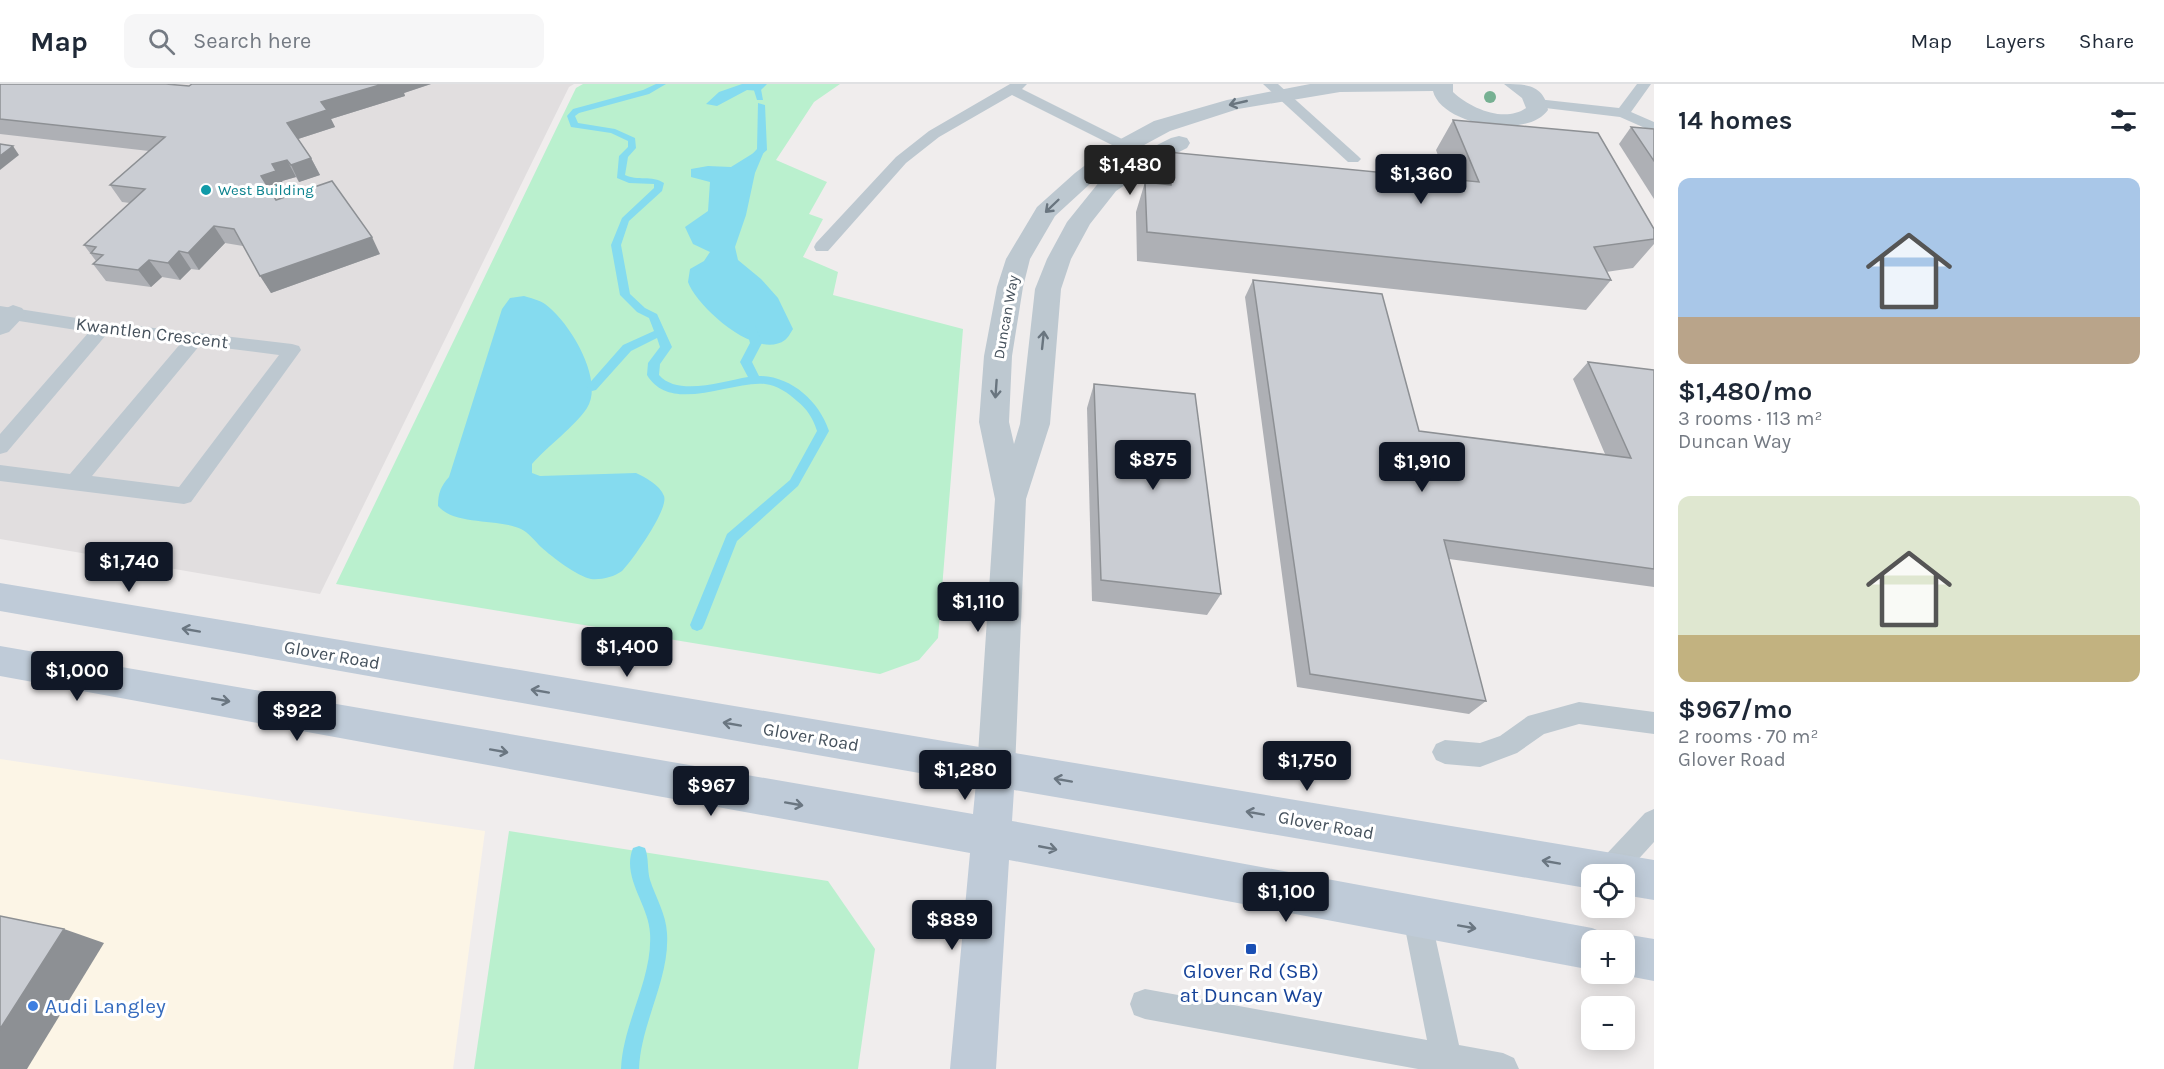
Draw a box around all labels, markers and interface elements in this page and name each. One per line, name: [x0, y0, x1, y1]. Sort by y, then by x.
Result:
search box: [124, 14, 544, 68]
text: Map: [30, 25, 88, 58]
icon: search: [145, 25, 178, 58]
text: Search here: [193, 28, 311, 54]
text: Map: [1910, 29, 1952, 53]
text: Layers: [1985, 29, 2046, 53]
text: Share: [2079, 29, 2134, 53]
one-way arrow: [1229, 98, 1248, 110]
icon: filters: [2107, 104, 2140, 137]
text: 14 homes: [1678, 105, 1792, 136]
pin: $1,480: [1081, 145, 1179, 196]
text: $1,480: [1098, 153, 1162, 176]
pin: $1,360: [1372, 154, 1470, 205]
text: $1,360: [1389, 162, 1453, 185]
place label: West Building: [218, 181, 314, 199]
marker: West Building: [199, 183, 213, 197]
one-way arrow: [1045, 199, 1060, 213]
icon: home: [1855, 217, 1963, 325]
street label: Duncan Way: [990, 274, 1022, 360]
street label: Kwantlen Crescent: [75, 313, 230, 353]
one-way arrow: [1038, 330, 1049, 350]
text: $1,480/mo: [1678, 376, 1812, 407]
one-way arrow: [991, 378, 1002, 398]
text: 3 rooms · 113 m²: [1678, 407, 1822, 430]
text: Duncan Way: [1678, 430, 1791, 453]
pin: $875: [1117, 440, 1189, 491]
pin: $1,910: [1373, 442, 1471, 493]
text: $875: [1129, 448, 1177, 471]
text: $1,910: [1393, 450, 1451, 473]
icon: home: [1855, 535, 1963, 643]
pin: $1,740: [80, 542, 178, 593]
text: $1,740: [99, 550, 159, 573]
pin: $1,110: [929, 582, 1027, 633]
text: $1,110: [952, 590, 1004, 613]
one-way arrow: [182, 624, 202, 635]
pin: $1,400: [578, 627, 676, 678]
text: $1,400: [595, 635, 659, 658]
street label: Glover Road: [282, 636, 382, 674]
pin: $1,000: [28, 651, 126, 702]
text: $1,000: [45, 659, 109, 682]
one-way arrow: [530, 685, 550, 696]
pin: $922: [261, 691, 333, 742]
text: $967/mo: [1678, 694, 1792, 725]
one-way arrow: [211, 695, 230, 706]
text: $922: [272, 699, 322, 722]
one-way arrow: [722, 718, 742, 729]
street label: Glover Road: [761, 718, 861, 756]
text: 2 rooms · 70 m²: [1678, 725, 1818, 748]
pin: $1,750: [1258, 741, 1356, 792]
one-way arrow: [488, 746, 508, 757]
text: Glover Road: [1678, 748, 1786, 771]
text: $1,750: [1277, 749, 1337, 772]
pin: $1,280: [916, 750, 1014, 801]
text: $1,280: [933, 758, 997, 781]
pin: $967: [675, 766, 747, 817]
text: $967: [687, 774, 735, 797]
one-way arrow: [1054, 775, 1073, 786]
one-way arrow: [784, 798, 803, 809]
street label: Glover Road: [1276, 806, 1376, 844]
one-way arrow: [1246, 807, 1266, 818]
one-way arrow: [1038, 843, 1058, 854]
one-way arrow: [1542, 857, 1562, 868]
map controls: [1581, 864, 1635, 1050]
button: locate: [1581, 864, 1635, 918]
pin: $1,100: [1237, 872, 1335, 923]
text: $1,100: [1257, 880, 1315, 903]
pin: $889: [916, 900, 988, 951]
text: $889: [926, 908, 978, 931]
one-way arrow: [1457, 922, 1476, 933]
button: +: [1581, 930, 1635, 984]
marker: Glover Rd (SB) at Duncan Way: [1244, 942, 1258, 956]
place label: Glover Rd (SB) at Duncan Way: [1179, 959, 1323, 1007]
place label: Audi Langley: [45, 994, 166, 1018]
button: −: [1581, 996, 1635, 1050]
marker: Audi Langley: [26, 999, 40, 1013]

